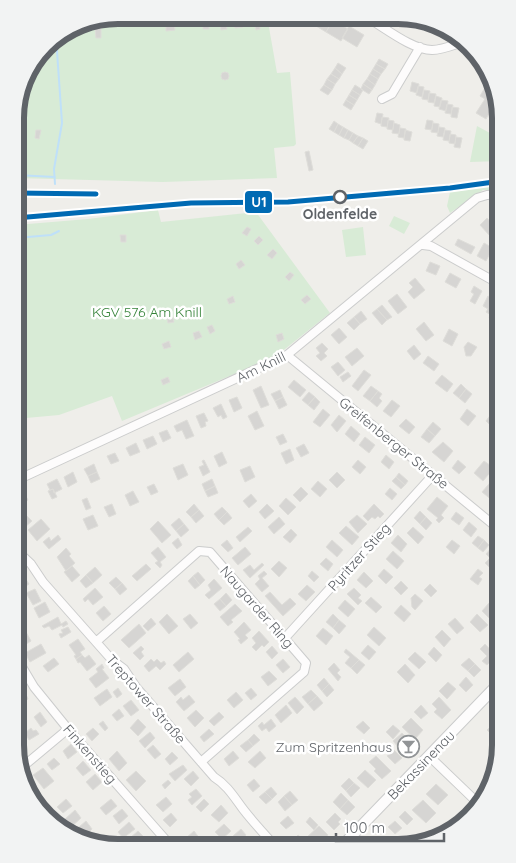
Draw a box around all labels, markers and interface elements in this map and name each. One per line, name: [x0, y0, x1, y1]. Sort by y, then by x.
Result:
line badge: U1: [244, 190, 273, 214]
marker: Oldenfelde: [333, 190, 347, 204]
text: U1: [251, 193, 267, 211]
place label: Oldenfelde: [303, 205, 377, 223]
park label: KGV 576 Am Knill: [92, 303, 202, 321]
street label: Am Knill: [233, 347, 289, 387]
street label: Greifenberger Straße: [335, 393, 453, 493]
street label: Pyritzer Stieg: [324, 519, 394, 595]
street label: Naugarder Ring: [216, 562, 298, 652]
street label: Treptower Straße: [102, 651, 190, 747]
street label: Finkenstieg: [59, 721, 121, 787]
street label: Bekassinenau: [383, 727, 459, 803]
bar icon: Zum Spritzenhaus: [396, 735, 420, 759]
place label: Zum Spritzenhaus: [276, 738, 392, 756]
scale bar: [336, 810, 444, 842]
text: 100 m: [344, 818, 385, 837]

